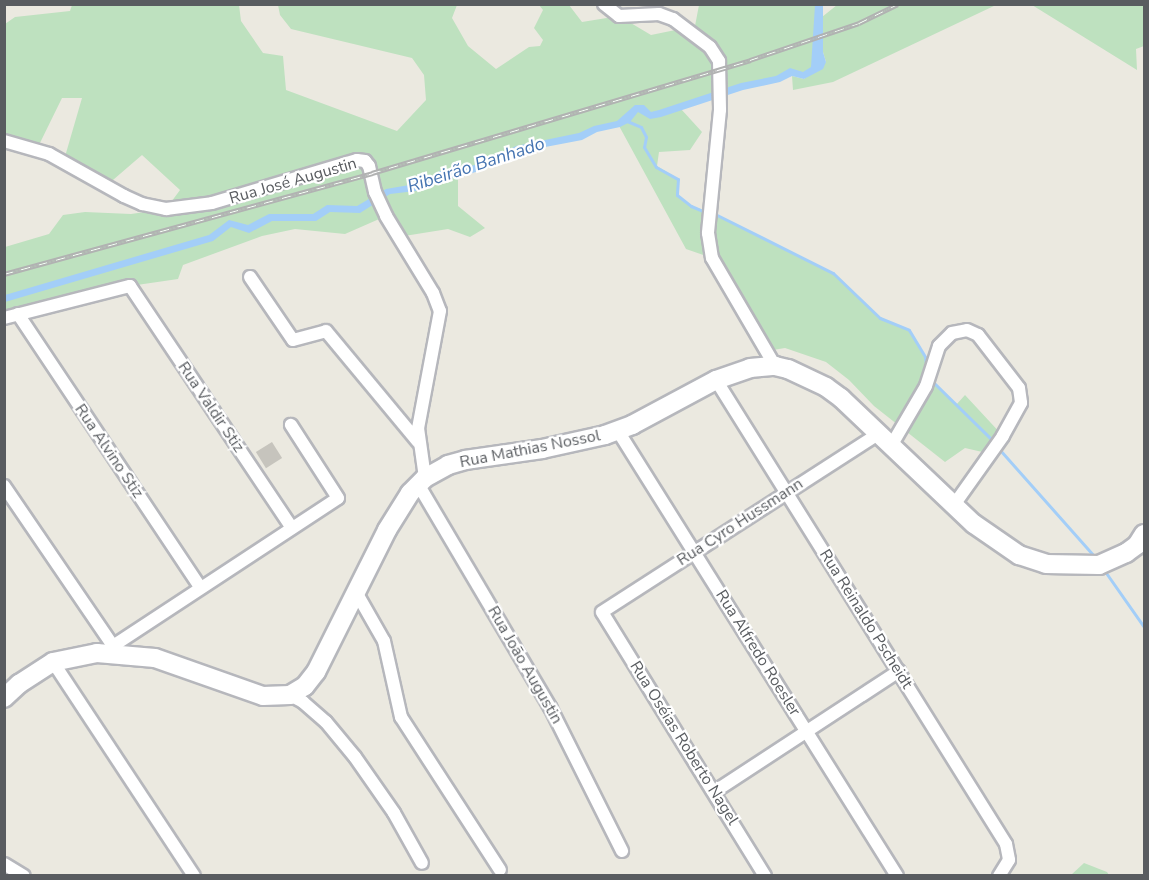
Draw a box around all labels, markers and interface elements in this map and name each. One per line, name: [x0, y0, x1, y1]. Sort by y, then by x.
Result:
water label: Ribeirão Banhado: [405, 133, 547, 197]
street label: Rua José Augustin: [227, 154, 359, 208]
street label: Rua Valdir Stiz: [174, 358, 248, 456]
street label: Rua Alvino Stiz: [71, 400, 147, 502]
street label: Rua Mathias Nossol: [458, 426, 602, 472]
street label: Rua Cyro Hussmann: [673, 474, 807, 570]
street label: Rua Reinaldo Pscheidt: [815, 546, 917, 692]
street label: Rua Alfredo Roesler: [711, 586, 805, 720]
street label: Rua João Augustin: [483, 603, 567, 727]
street label: Rua Oséias Roberto Nagel: [626, 658, 742, 828]

